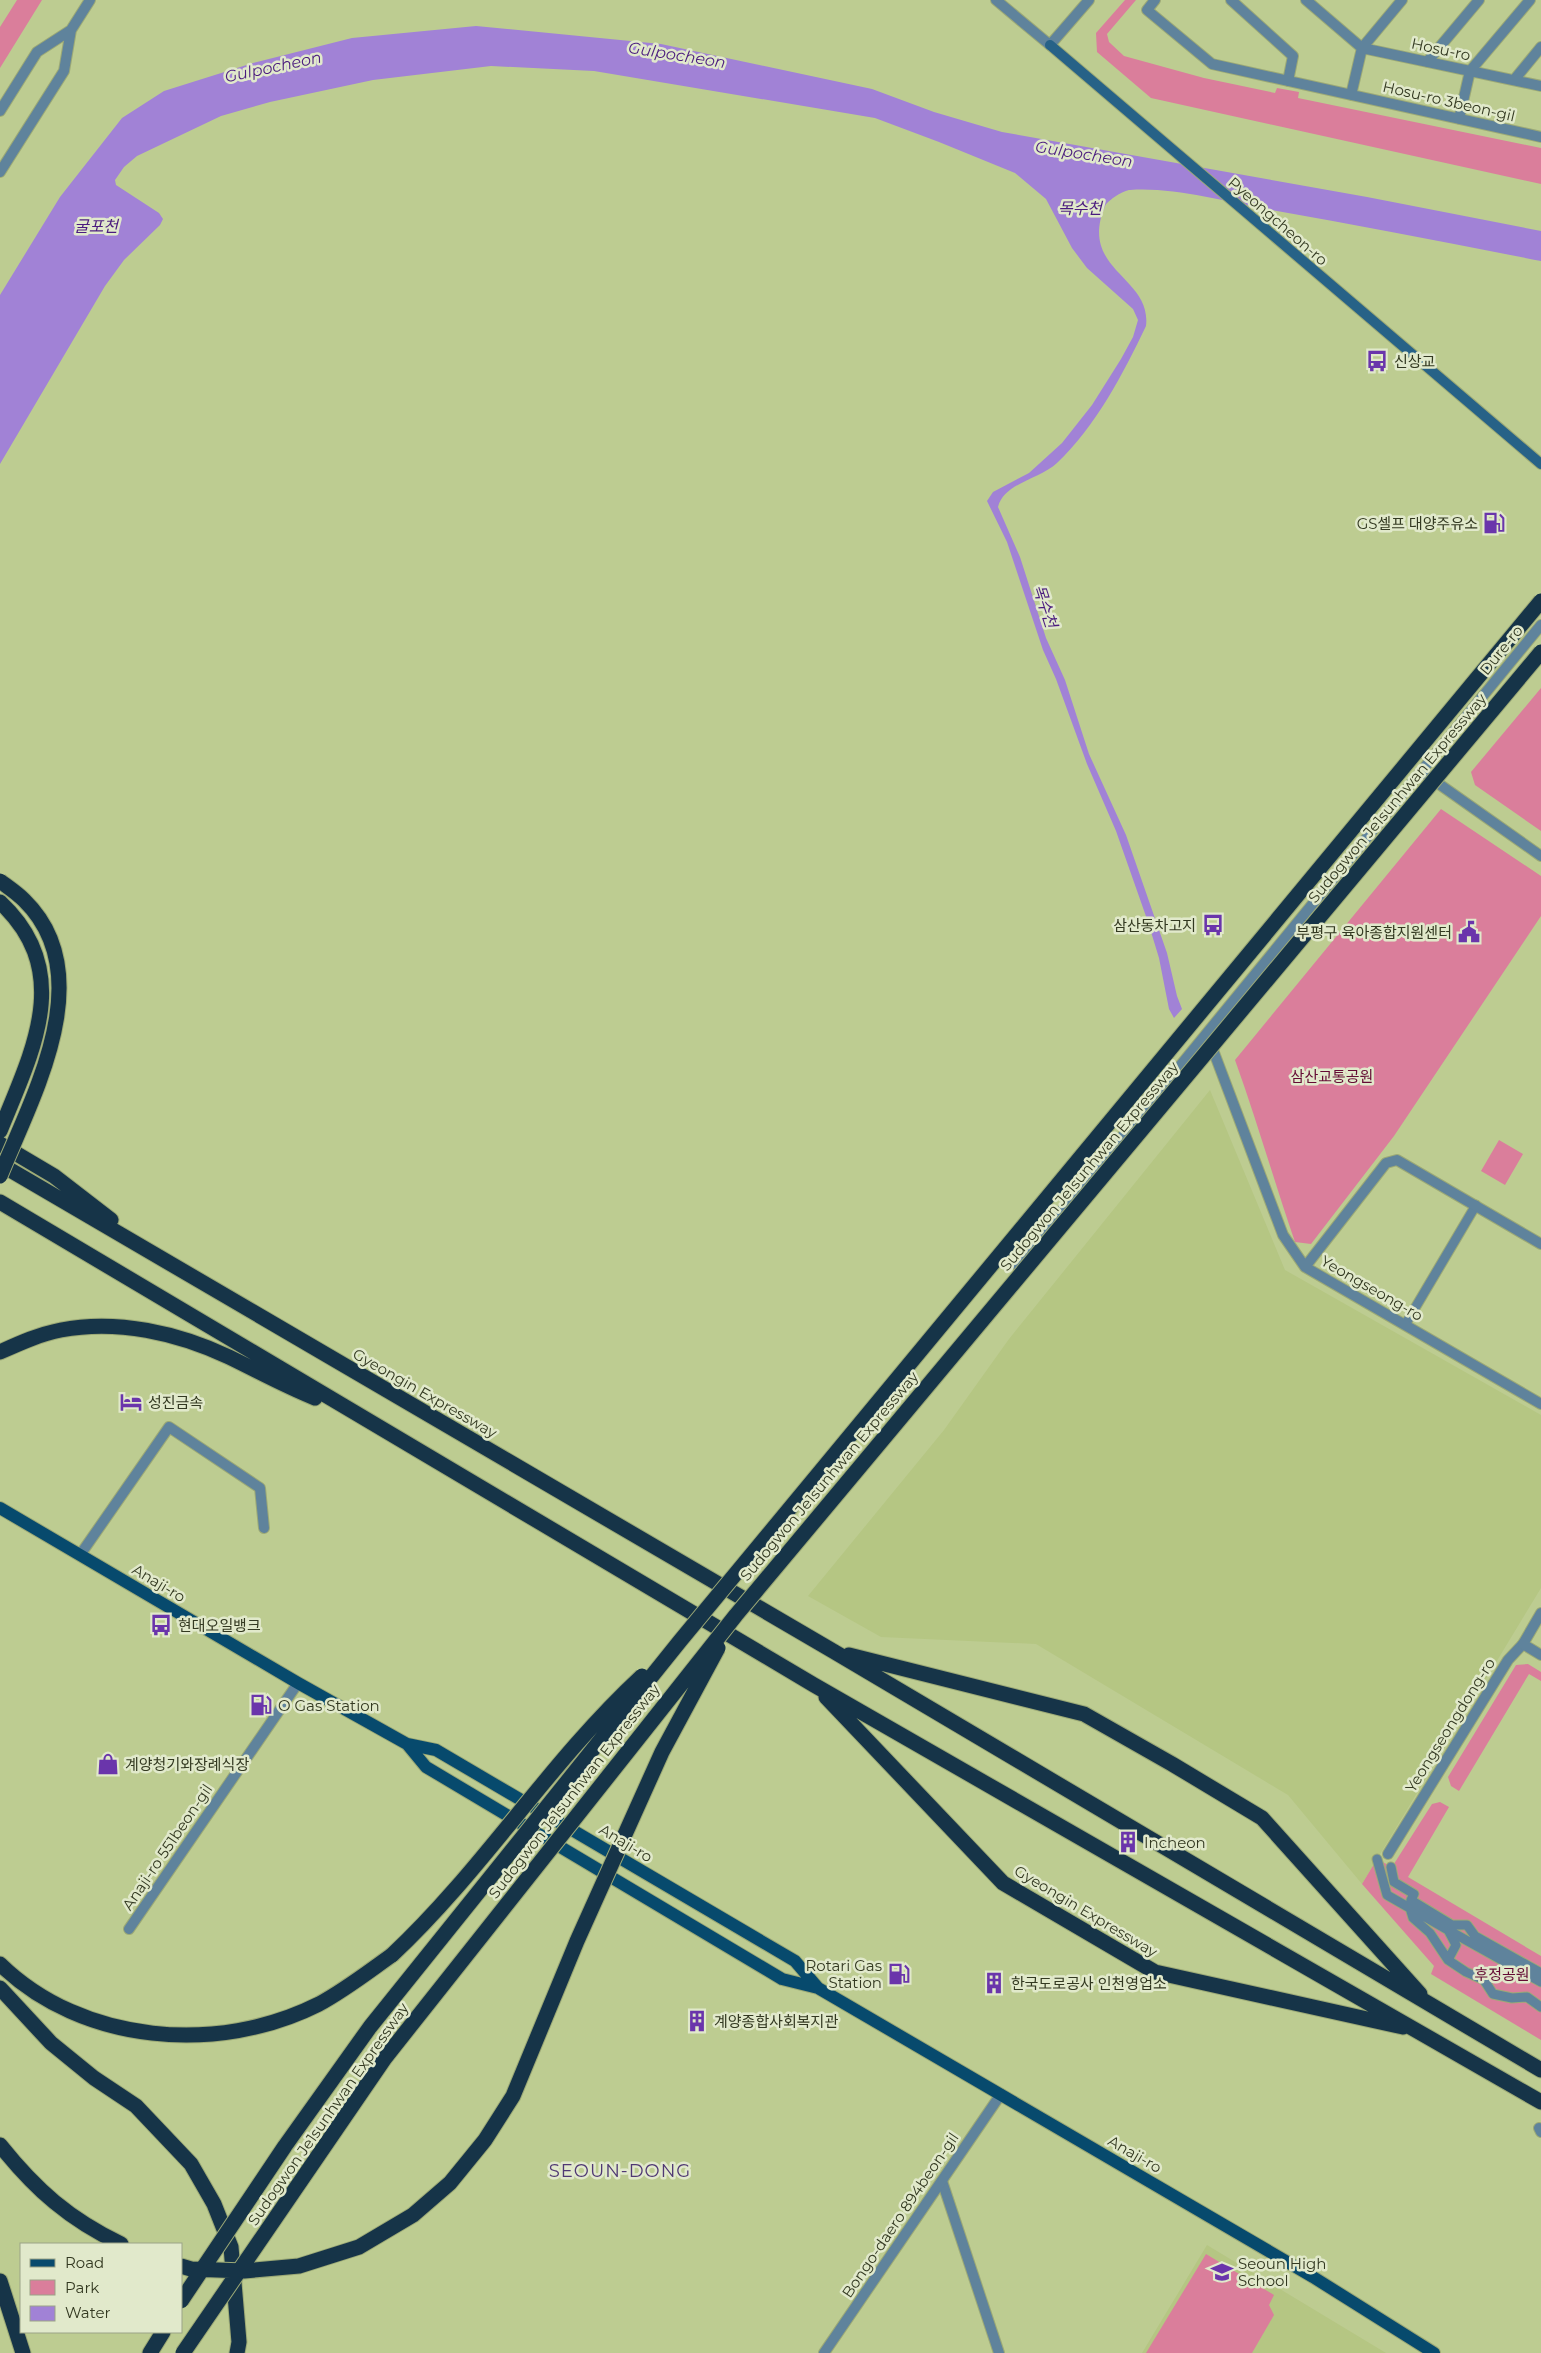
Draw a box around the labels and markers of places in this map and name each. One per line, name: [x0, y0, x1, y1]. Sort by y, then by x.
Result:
bus stop icon: 신상교: [1364, 348, 1390, 374]
place label: 신상교: [1394, 352, 1435, 371]
fuel station icon: GS셀프 대양주유소: [1481, 510, 1507, 536]
place label: GS셀프 대양주유소: [1357, 514, 1478, 533]
bus stop icon: 삼산동차고지: [1200, 912, 1226, 938]
place label: 삼산동차고지: [1113, 916, 1196, 935]
public building icon: 부평구 육아종합지원센터: [1456, 919, 1482, 945]
place label: 부평구 육아종합지원센터: [1296, 923, 1452, 942]
hotel icon: 성진금속: [118, 1389, 144, 1415]
place label: 성진금속: [148, 1393, 203, 1412]
bus stop icon: 현대오일뱅크: [148, 1612, 174, 1638]
place label: 현대오일뱅크: [178, 1616, 261, 1635]
fuel station icon: O Gas Station: [248, 1692, 274, 1718]
place label: O Gas Station: [278, 1696, 380, 1715]
shop icon: 계양청기와장례식장: [95, 1751, 121, 1777]
place label: 계양청기와장례식장: [125, 1755, 249, 1774]
building icon: Incheon: [1115, 1829, 1141, 1855]
place label: Incheon: [1144, 1833, 1206, 1852]
place label: Rotari Gas Station: [805, 1956, 882, 1992]
fuel station icon: Rotari Gas Station: [886, 1961, 912, 1987]
building icon: 한국도로공사 인천영업소: [981, 1970, 1007, 1996]
place label: 한국도로공사 인천영업소: [1011, 1974, 1167, 1993]
building icon: 계양종합사회복지관: [684, 2008, 710, 2034]
place label: 계양종합사회복지관: [714, 2012, 838, 2031]
place label: Seoun High School: [1238, 2254, 1327, 2290]
school or university icon: Seoun High School: [1209, 2259, 1235, 2285]

